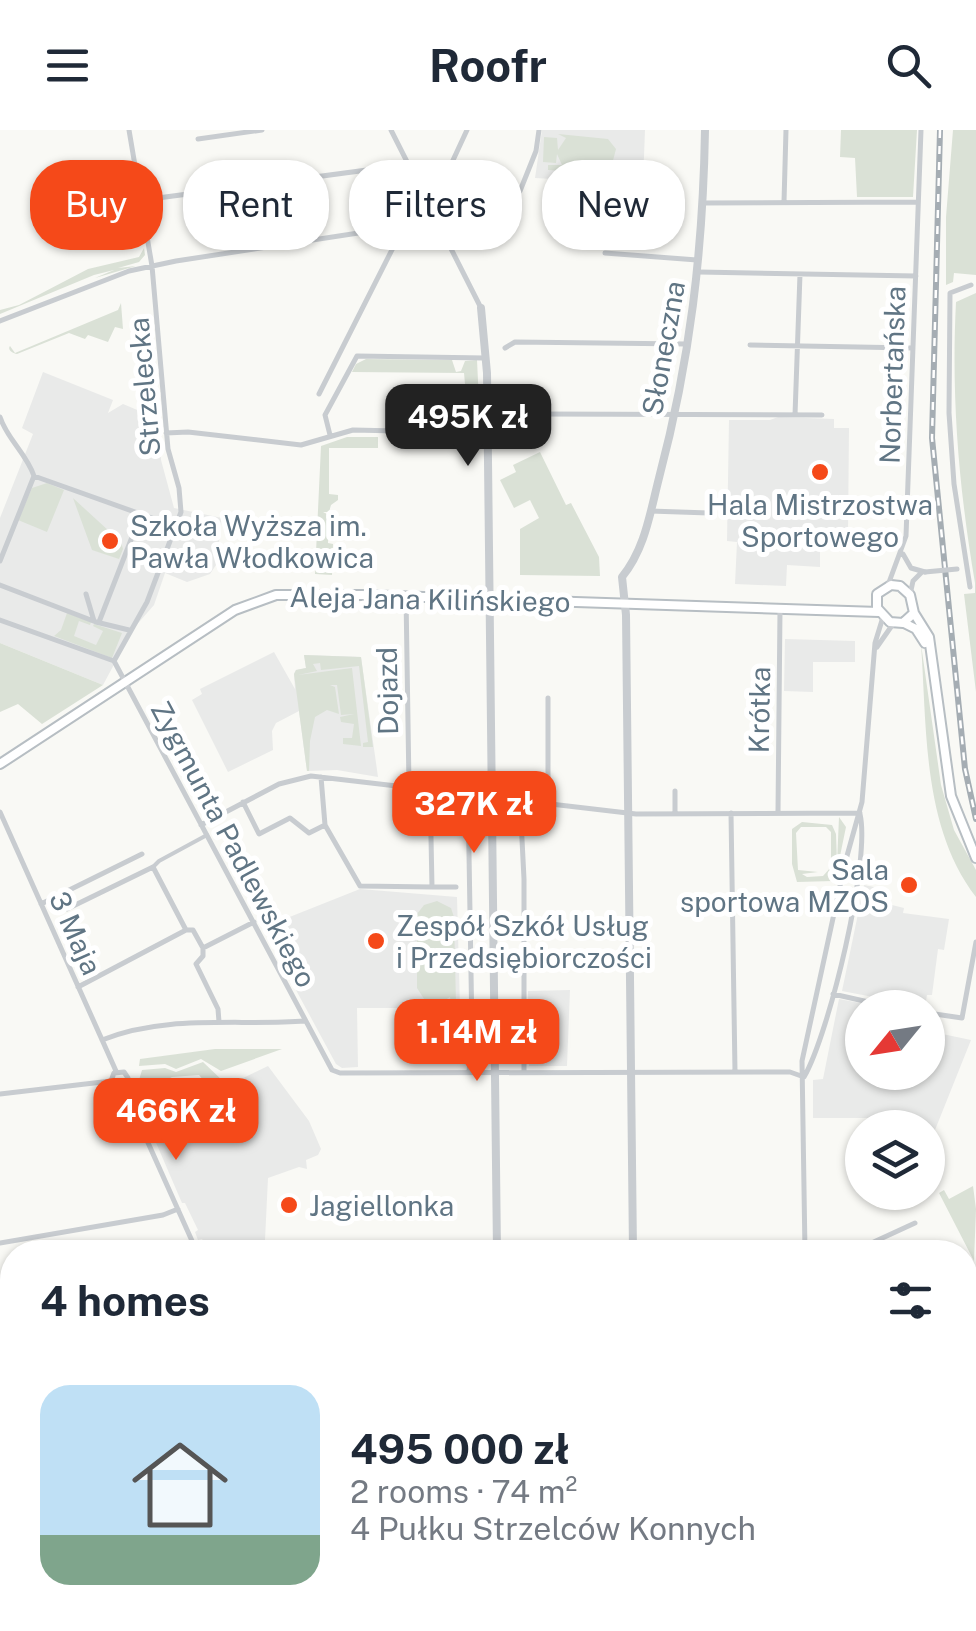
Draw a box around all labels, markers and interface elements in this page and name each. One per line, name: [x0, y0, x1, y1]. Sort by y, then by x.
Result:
icon: menu: [40, 38, 95, 93]
icon: search: [881, 38, 936, 93]
text: Roofr: [429, 39, 547, 92]
chip: Buy: [30, 160, 163, 250]
chip: Rent: [183, 160, 329, 250]
chip: Filters: [349, 160, 522, 250]
chip: New: [542, 160, 685, 250]
street label: Słoneczna: [635, 278, 691, 418]
street label: Norbertańska: [872, 285, 912, 465]
street label: Strzelecka: [122, 316, 166, 458]
pin: 495K zł: [376, 384, 560, 469]
text: 495K zł: [407, 398, 529, 435]
marker: Hala Mistrzostwa Sportowego: [809, 461, 831, 483]
place label: Hala Mistrzostwa Sportowego: [707, 488, 933, 553]
place label: Szkoła Wyższa im. Pawła Włodkowica: [130, 509, 374, 574]
marker: Szkoła Wyższa im. Pawła Włodkowica: [99, 530, 121, 552]
street label: Aleja Jana Kilińskiego: [289, 580, 571, 618]
street label: Dojazd: [370, 647, 404, 735]
street label: Krótka: [742, 666, 776, 754]
street label: Zygmunta Padlewskiego: [145, 695, 323, 993]
pin: 327K zł: [382, 771, 566, 856]
text: 327K zł: [414, 785, 534, 822]
place label: Sala sportowa MZOS: [680, 853, 889, 918]
marker: Sala sportowa MZOS: [898, 874, 920, 896]
street label: 3 Maja: [43, 886, 109, 980]
place label: Zespół Szkół Usług i Przedsiębiorczości: [396, 909, 652, 974]
marker: Zespół Szkół Usług i Przedsiębiorczości: [365, 930, 387, 952]
north arrow: [845, 990, 945, 1090]
map controls: [845, 990, 945, 1210]
pin: 1.14M zł: [374, 999, 580, 1084]
text: 1.14M zł: [416, 1013, 538, 1050]
pin: 466K zł: [84, 1078, 268, 1163]
text: 466K zł: [115, 1092, 237, 1129]
button: layers: [845, 1110, 945, 1210]
place label: Jagiellonka: [309, 1189, 454, 1222]
marker: Jagiellonka: [278, 1194, 300, 1216]
icon: filters: [883, 1273, 938, 1328]
text: 4 homes: [40, 1276, 210, 1325]
text: 495 000 zł: [350, 1424, 570, 1473]
icon: home: [120, 1425, 240, 1545]
text: 2 rooms · 74 m²: [350, 1473, 577, 1510]
text: 4 Pułku Strzelców Konnych: [350, 1510, 756, 1547]

